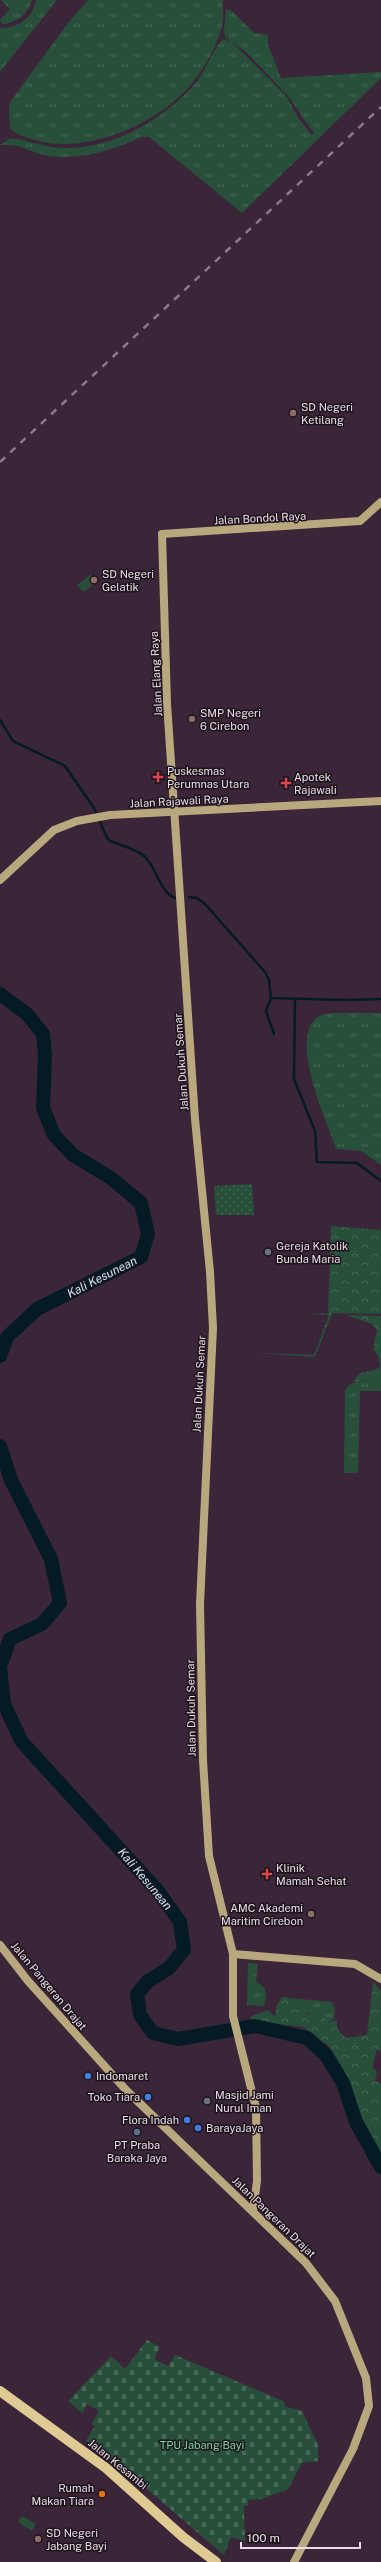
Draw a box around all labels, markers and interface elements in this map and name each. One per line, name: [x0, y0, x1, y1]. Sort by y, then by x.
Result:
place label: SD Negeri Ketilang: [301, 401, 353, 426]
marker: SD Negeri Ketilang: [288, 408, 298, 418]
street label: Jalan Bondol Raya: [213, 510, 307, 526]
place label: SD Negeri Gelatik: [102, 568, 154, 593]
marker: SD Negeri Gelatik: [89, 575, 99, 585]
street label: Jalan Elang Raya: [148, 631, 164, 717]
place label: SMP Negeri 6 Cirebon: [200, 707, 261, 732]
marker: SMP Negeri 6 Cirebon: [187, 714, 197, 724]
place label: Puskesmas Perumnas Utara: [167, 765, 249, 790]
marker: Puskesmas Perumnas Utara: [152, 771, 164, 783]
place label: Apotek Rajawali: [294, 771, 337, 796]
marker: Apotek Rajawali: [281, 778, 291, 788]
street label: Jalan Rajawali Raya: [129, 792, 229, 810]
street label: Jalan Dukuh Semar: [172, 1013, 190, 1111]
place label: Gereja Katolik Bunda Maria: [276, 1240, 348, 1265]
marker: Gereja Katolik Bunda Maria: [263, 1247, 273, 1257]
water label: Kali Kesunean: [65, 1253, 140, 1301]
street label: Jalan Dukuh Semar: [190, 1335, 208, 1433]
street label: Jalan Dukuh Semar: [184, 1659, 198, 1757]
water label: Kali Kesunean: [115, 1845, 175, 1913]
place label: Klinik Mamah Sehat: [276, 1862, 346, 1887]
marker: Klinik Mamah Sehat: [261, 1868, 273, 1880]
place label: AMC Akademi Maritim Cirebon: [221, 1902, 303, 1927]
marker: AMC Akademi Maritim Cirebon: [306, 1909, 316, 1919]
street label: Jalan Pangeran Drajat: [9, 1940, 89, 2032]
place label: Indomaret: [96, 2070, 148, 2082]
marker: Indomaret: [83, 2071, 93, 2081]
place label: Masjid Jami Nurul Iman: [215, 2089, 274, 2114]
place label: Toko Tiara: [88, 2091, 140, 2103]
marker: Toko Tiara: [143, 2092, 153, 2102]
marker: Masjid Jami Nurul Iman: [202, 2096, 212, 2106]
place label: Flora Indah: [122, 2114, 179, 2126]
marker: Flora Indah: [182, 2115, 192, 2125]
place label: BarayaJaya: [206, 2122, 263, 2134]
marker: BarayaJaya: [193, 2123, 203, 2133]
marker: PT Praba Baraka Jaya: [132, 2127, 142, 2137]
place label: PT Praba Baraka Jaya: [107, 2139, 167, 2164]
street label: Jalan Pangeran Drajat: [230, 2174, 318, 2260]
street label: Jalan Kesambi: [86, 2436, 150, 2492]
park label: TPU Jabang Bayi: [160, 2439, 244, 2451]
place label: Rumah Makan Tiara: [32, 2482, 94, 2507]
marker: Rumah Makan Tiara: [97, 2489, 107, 2499]
scale bar: [241, 2524, 360, 2550]
place label: SD Negeri Jabang Bayi: [46, 2527, 107, 2552]
text: 100 m: [247, 2531, 280, 2545]
marker: SD Negeri Jabang Bayi: [33, 2534, 43, 2544]

